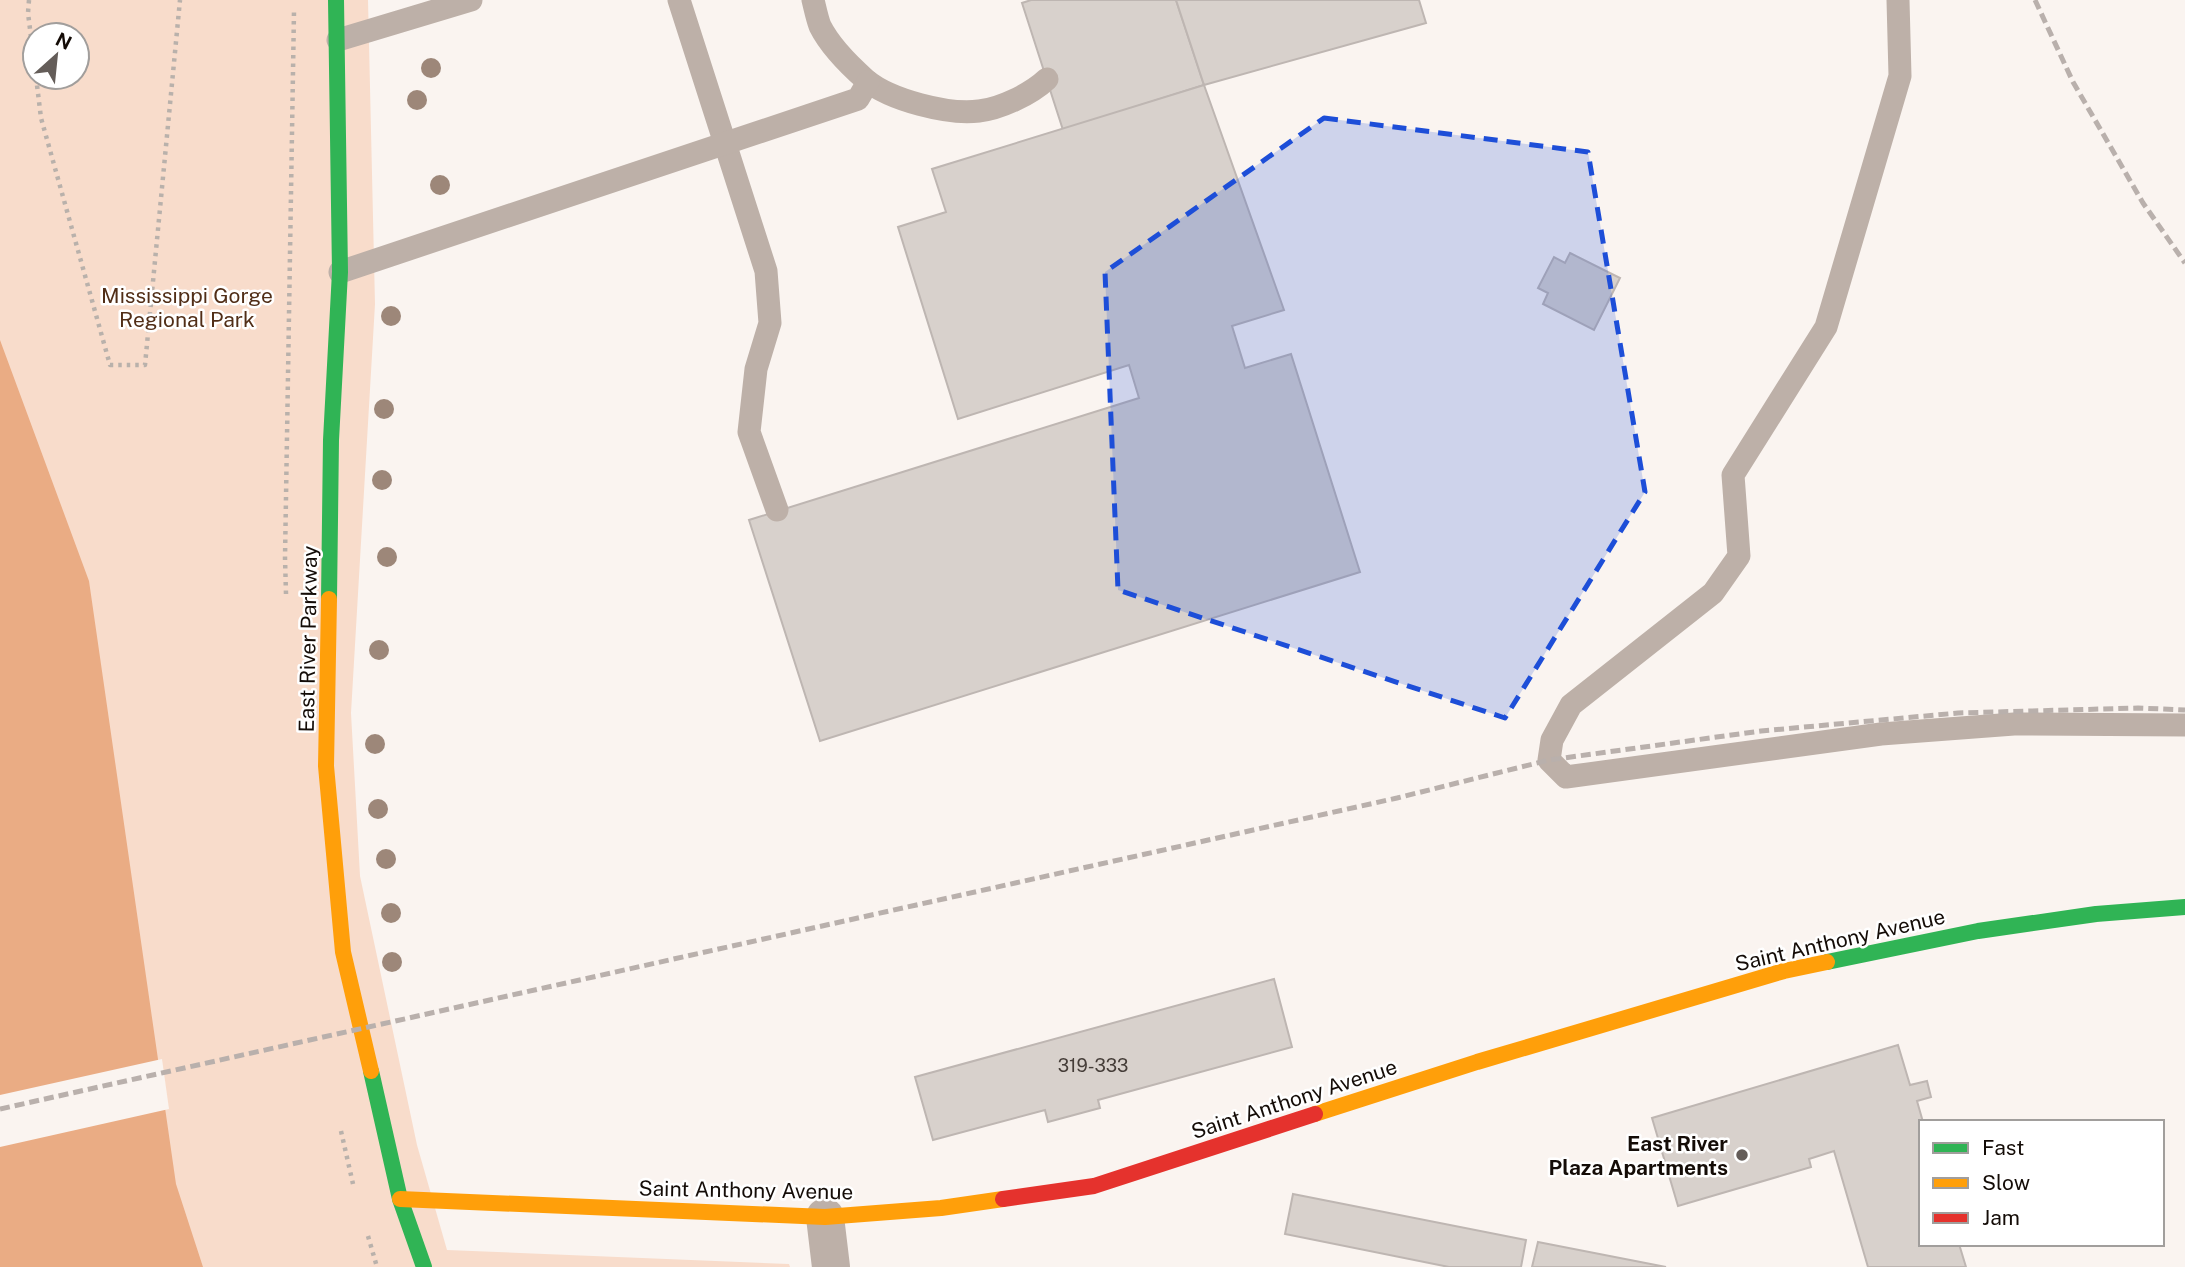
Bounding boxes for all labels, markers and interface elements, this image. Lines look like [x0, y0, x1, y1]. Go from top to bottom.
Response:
north arrow [21, 21, 91, 91]
text: N [52, 28, 75, 54]
park label: Mississippi Gorge Regional Park [101, 283, 273, 332]
street label: East River Parkway [294, 545, 322, 733]
street label: Saint Anthony Avenue [1733, 904, 1947, 976]
street label: Saint Anthony Avenue [1188, 1054, 1400, 1144]
house number: 319-333 [1058, 1055, 1128, 1076]
legend [1919, 1120, 2164, 1246]
place label: East River Plaza Apartments [1549, 1131, 1728, 1180]
text: Fast [1982, 1135, 2024, 1160]
marker: East River Plaza Apartments [1734, 1147, 1750, 1163]
text: Slow [1982, 1170, 2030, 1195]
street label: Saint Anthony Avenue [638, 1176, 854, 1204]
text: Jam [1982, 1205, 2020, 1230]

